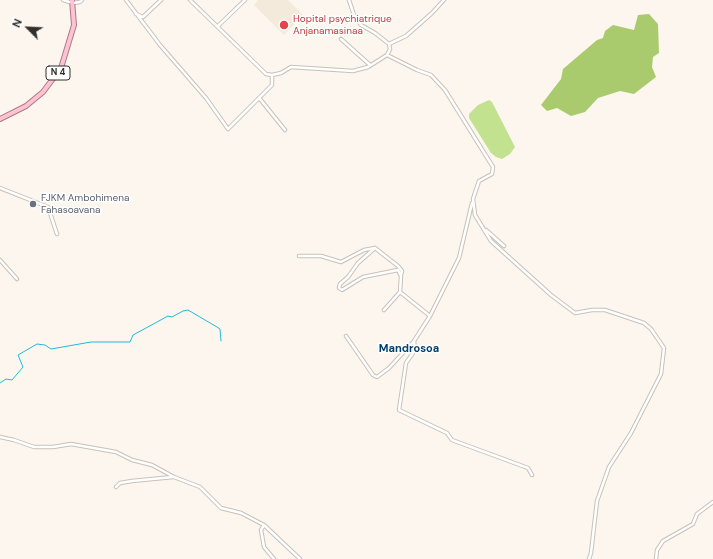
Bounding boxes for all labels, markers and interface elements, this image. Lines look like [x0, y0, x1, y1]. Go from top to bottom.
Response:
north arrow [8, 8, 48, 48]
place label: Hopital psychiatrique Anjanamasinaa [293, 13, 392, 36]
text: N [9, 17, 25, 30]
marker: Hopital psychiatrique Anjanamasinaa [278, 19, 290, 31]
road number: N 4 [46, 66, 70, 80]
place label: FJKM Ambohimena Fahasoavana [41, 192, 129, 216]
marker: FJKM Ambohimena Fahasoavana [28, 199, 38, 209]
district label: Mandrosoa [379, 342, 439, 356]

